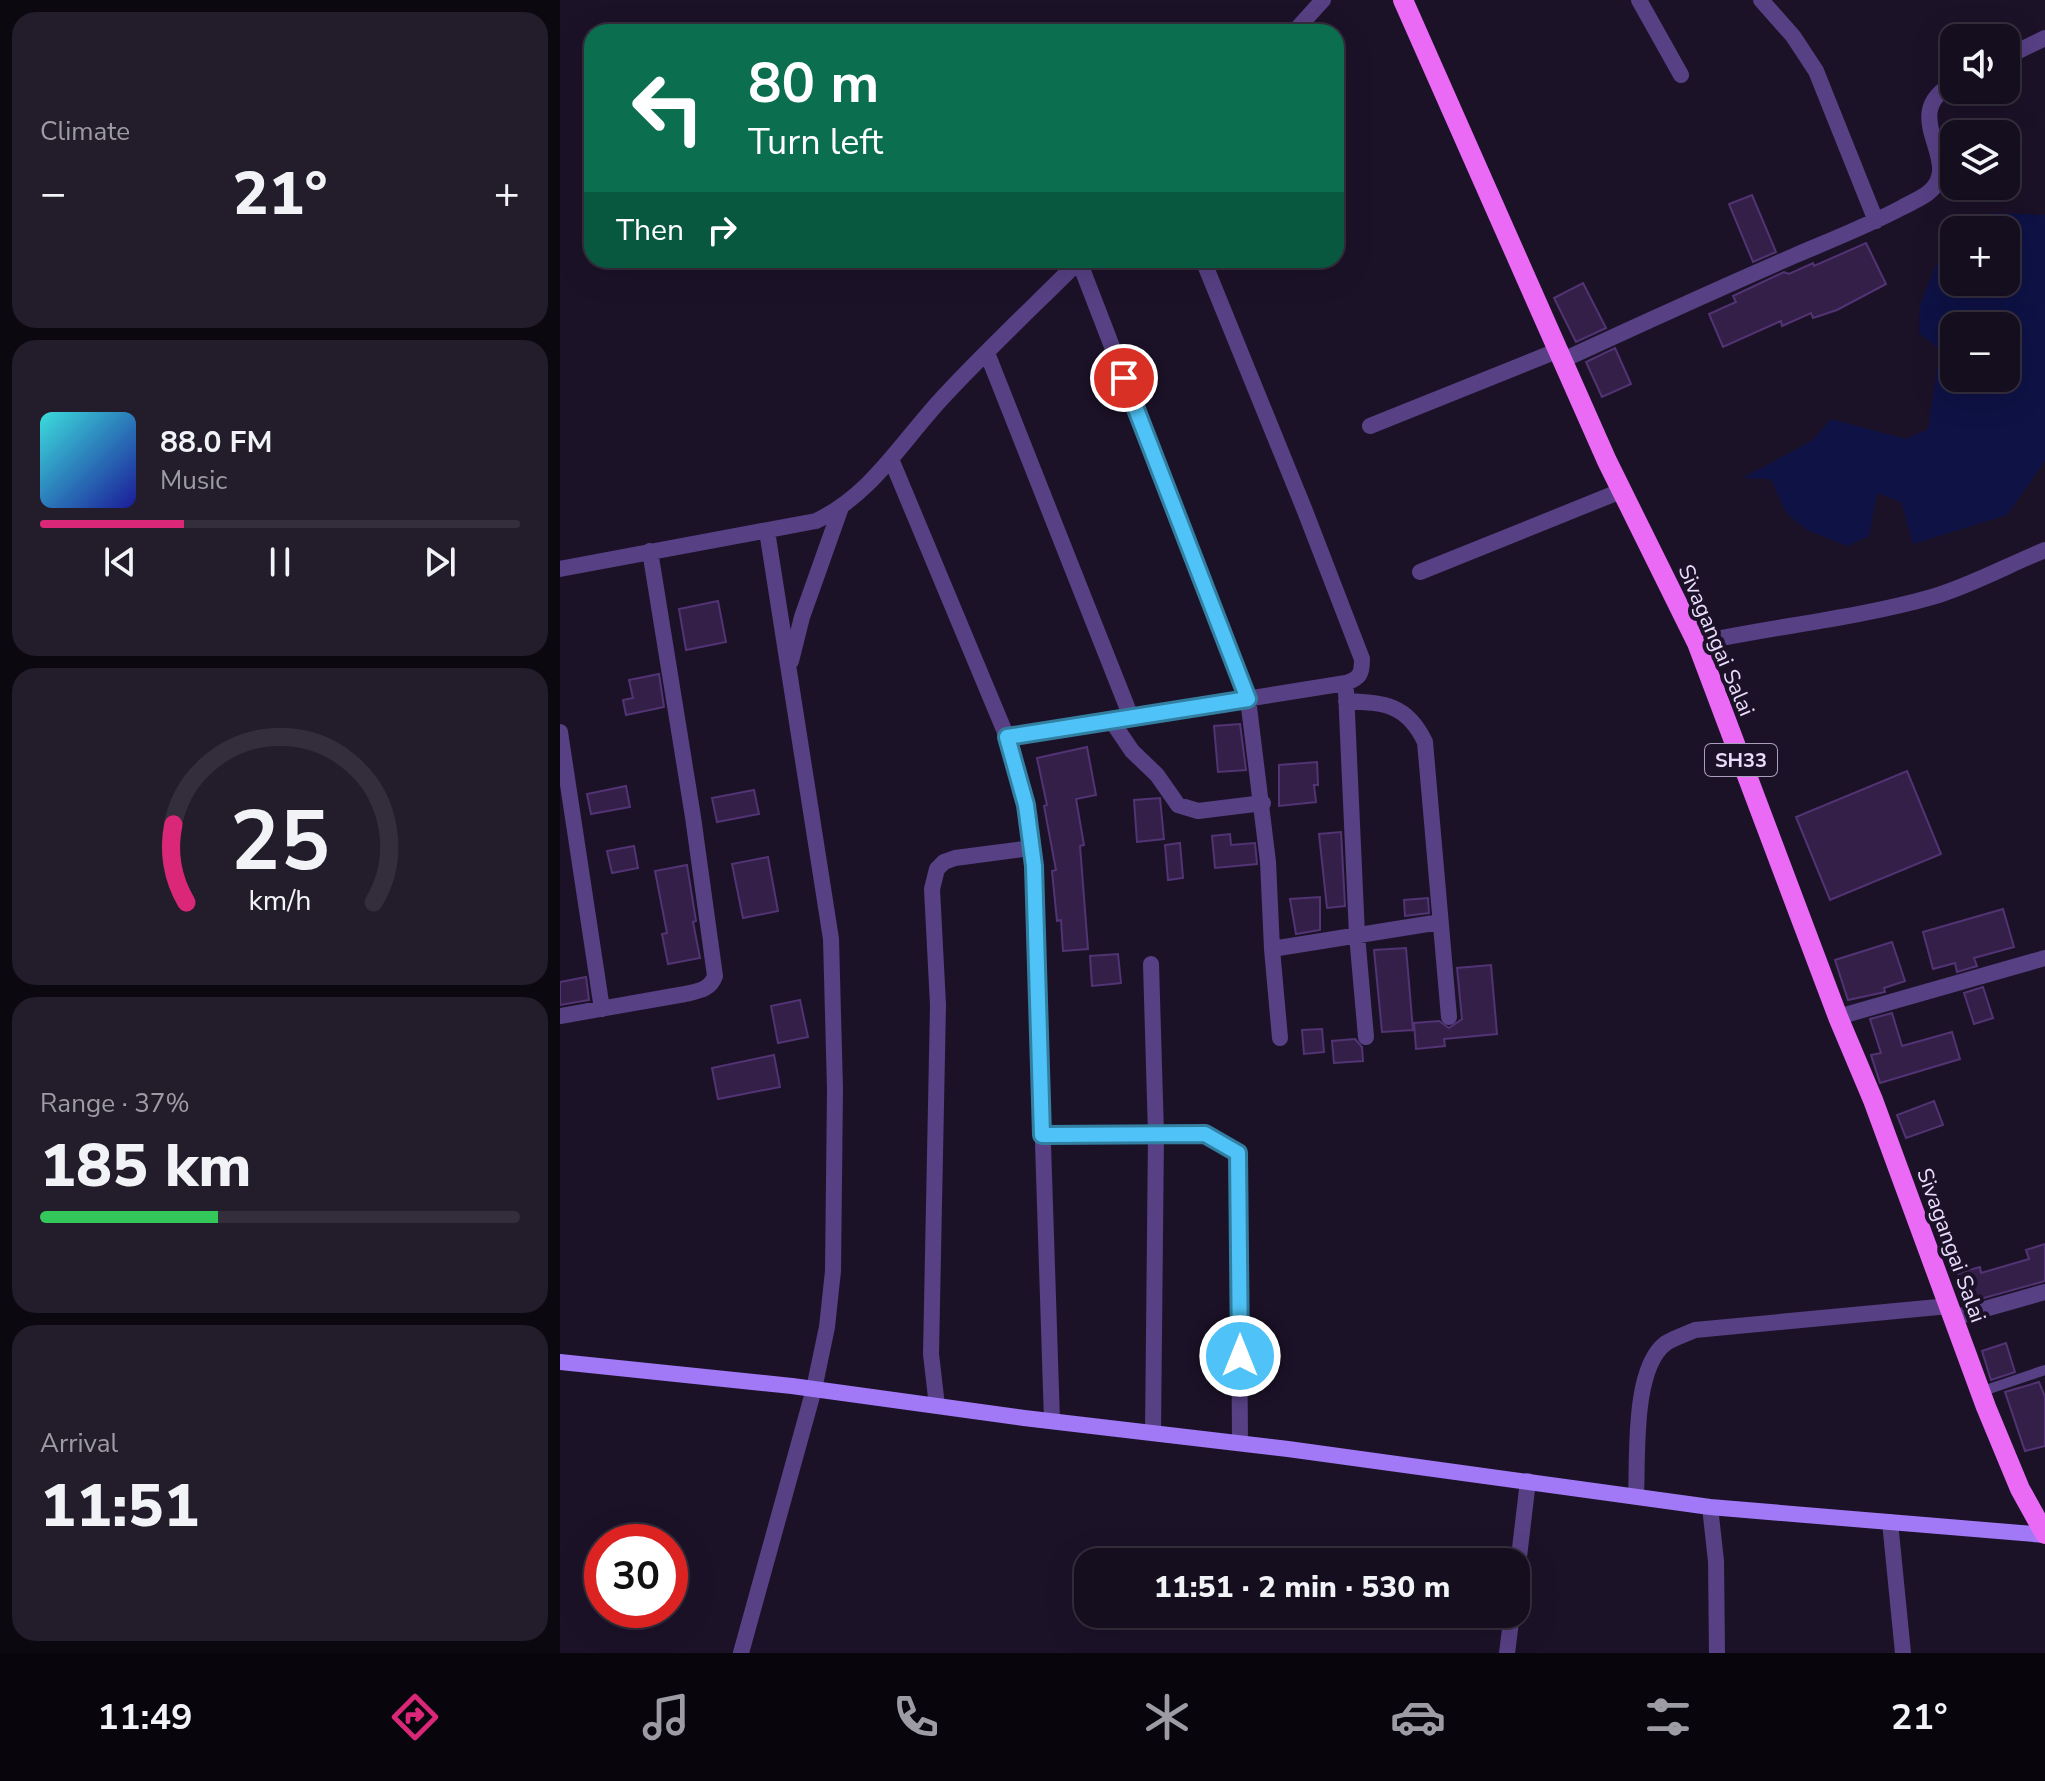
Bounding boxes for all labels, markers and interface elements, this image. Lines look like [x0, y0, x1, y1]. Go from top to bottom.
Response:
map controls [1940, 24, 2020, 392]
button: sound [1940, 24, 2020, 104]
text: 80 m [748, 45, 879, 122]
icon: left [616, 56, 720, 160]
text: Climate [40, 114, 130, 149]
text: Turn left [748, 118, 883, 167]
button: layers [1940, 120, 2020, 200]
text: 21° [232, 153, 328, 235]
text: − [40, 164, 66, 224]
text: + [494, 164, 520, 224]
icon: right [700, 208, 744, 252]
text: Then [616, 210, 684, 251]
button: + [1940, 216, 2020, 296]
button: − [1940, 312, 2020, 392]
pin [1090, 344, 1158, 412]
icon: arrive [1102, 356, 1146, 400]
text: 88.0 FM [160, 422, 272, 463]
text: Music [160, 463, 227, 498]
icon: previous [98, 540, 142, 584]
icon: pause [258, 540, 302, 584]
icon: next [418, 540, 462, 584]
street label: Sivagangai Salai [1671, 560, 1762, 721]
road number: SH33 [1705, 744, 1777, 776]
text: 25 [230, 784, 330, 897]
text: km/h [249, 881, 311, 920]
text: Range · 37% [40, 1086, 190, 1121]
text: 185 km [40, 1125, 252, 1207]
street label: Sivagangai Salai [1909, 1164, 1993, 1327]
position arrow [1198, 1314, 1282, 1398]
text: Arrival [40, 1426, 118, 1461]
text: 11:51 [40, 1465, 200, 1547]
speed limit sign: 30 [584, 1524, 688, 1628]
text: 11:51 · 2 min · 530 m [1154, 1567, 1450, 1608]
icon: directions [387, 1689, 443, 1745]
icon: music [638, 1689, 694, 1745]
icon: phone [888, 1689, 944, 1745]
icon: climate [1139, 1689, 1195, 1745]
icon: car [1390, 1689, 1446, 1745]
icon: filters [1640, 1689, 1696, 1745]
text: 11:49 [97, 1693, 193, 1742]
text: 21° [1891, 1693, 1948, 1742]

